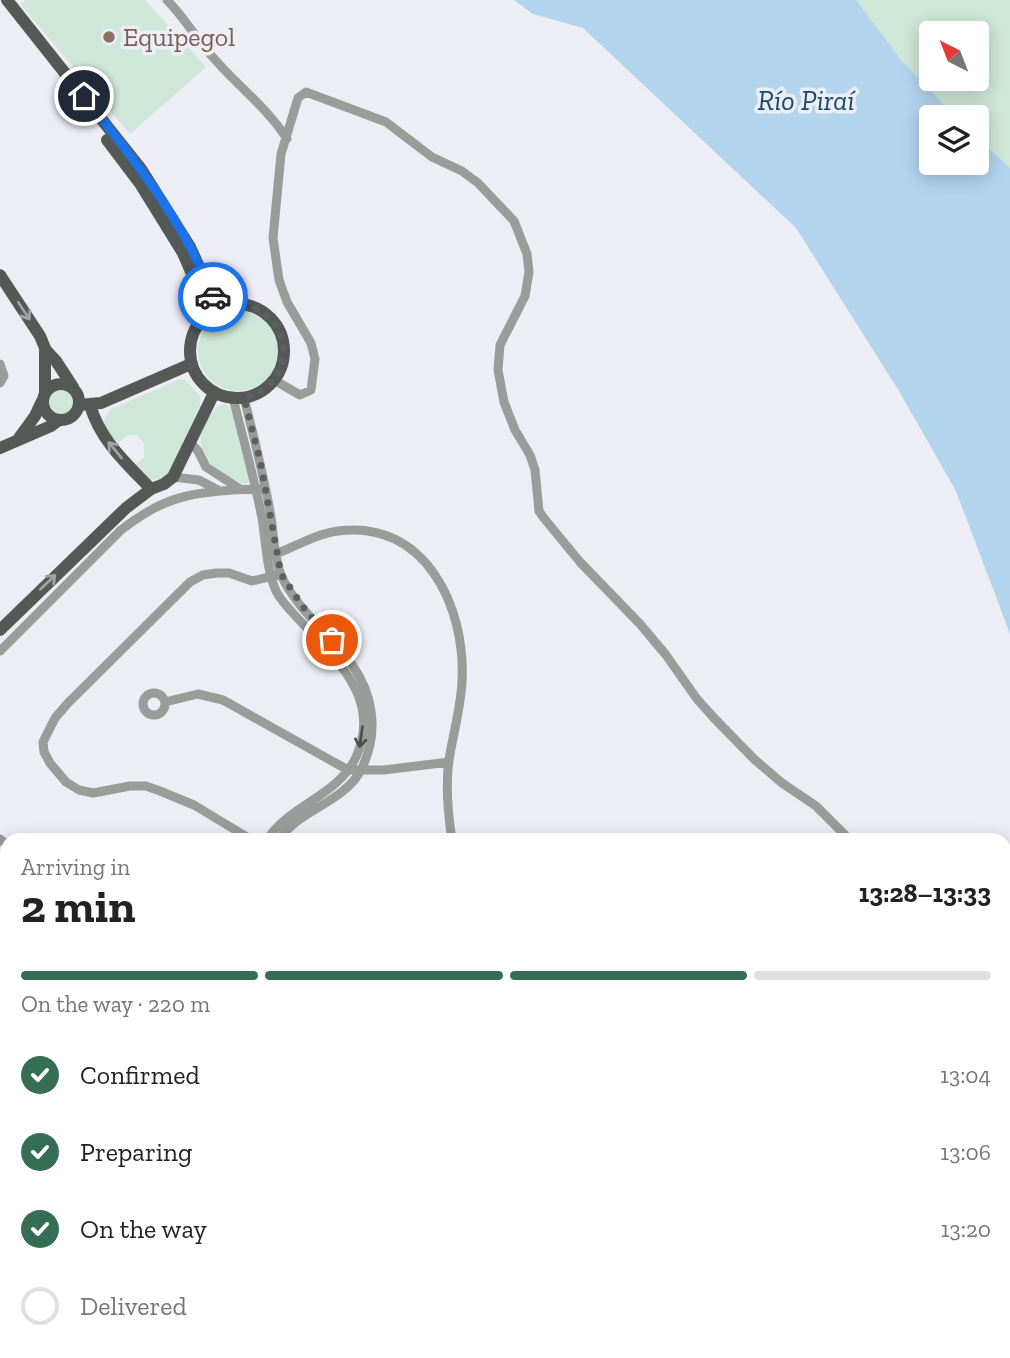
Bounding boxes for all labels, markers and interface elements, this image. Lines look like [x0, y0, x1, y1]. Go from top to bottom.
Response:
place label: Equipegol [123, 21, 235, 53]
north arrow [919, 21, 989, 91]
map controls [919, 21, 989, 175]
marker: Equipegol [101, 29, 117, 45]
pin [54, 66, 114, 126]
icon: home [65, 77, 103, 115]
water label: Río Piraí [757, 84, 856, 117]
button: layers [919, 105, 989, 175]
courier [178, 262, 248, 332]
icon: car [194, 278, 232, 316]
one-way arrow [17, 301, 31, 320]
one-way arrow [108, 442, 123, 460]
one-way arrow [39, 574, 57, 590]
pin [302, 610, 362, 670]
icon: bag [313, 621, 351, 659]
one-way arrow [354, 725, 367, 748]
text: Arriving in [21, 853, 130, 881]
text: 13:28–13:33 [859, 877, 991, 909]
text: 2 min [21, 879, 136, 934]
text: On the way · 220 m [21, 990, 210, 1018]
icon: check [21, 1056, 59, 1094]
text: Confirmed [80, 1059, 200, 1091]
text: 13:04 [940, 1061, 991, 1089]
icon: check [21, 1133, 59, 1171]
text: Preparing [80, 1136, 192, 1168]
text: 13:06 [940, 1138, 991, 1166]
icon: check [21, 1210, 59, 1248]
text: On the way [80, 1213, 207, 1245]
text: 13:20 [941, 1215, 991, 1243]
text: Delivered [80, 1290, 187, 1322]

